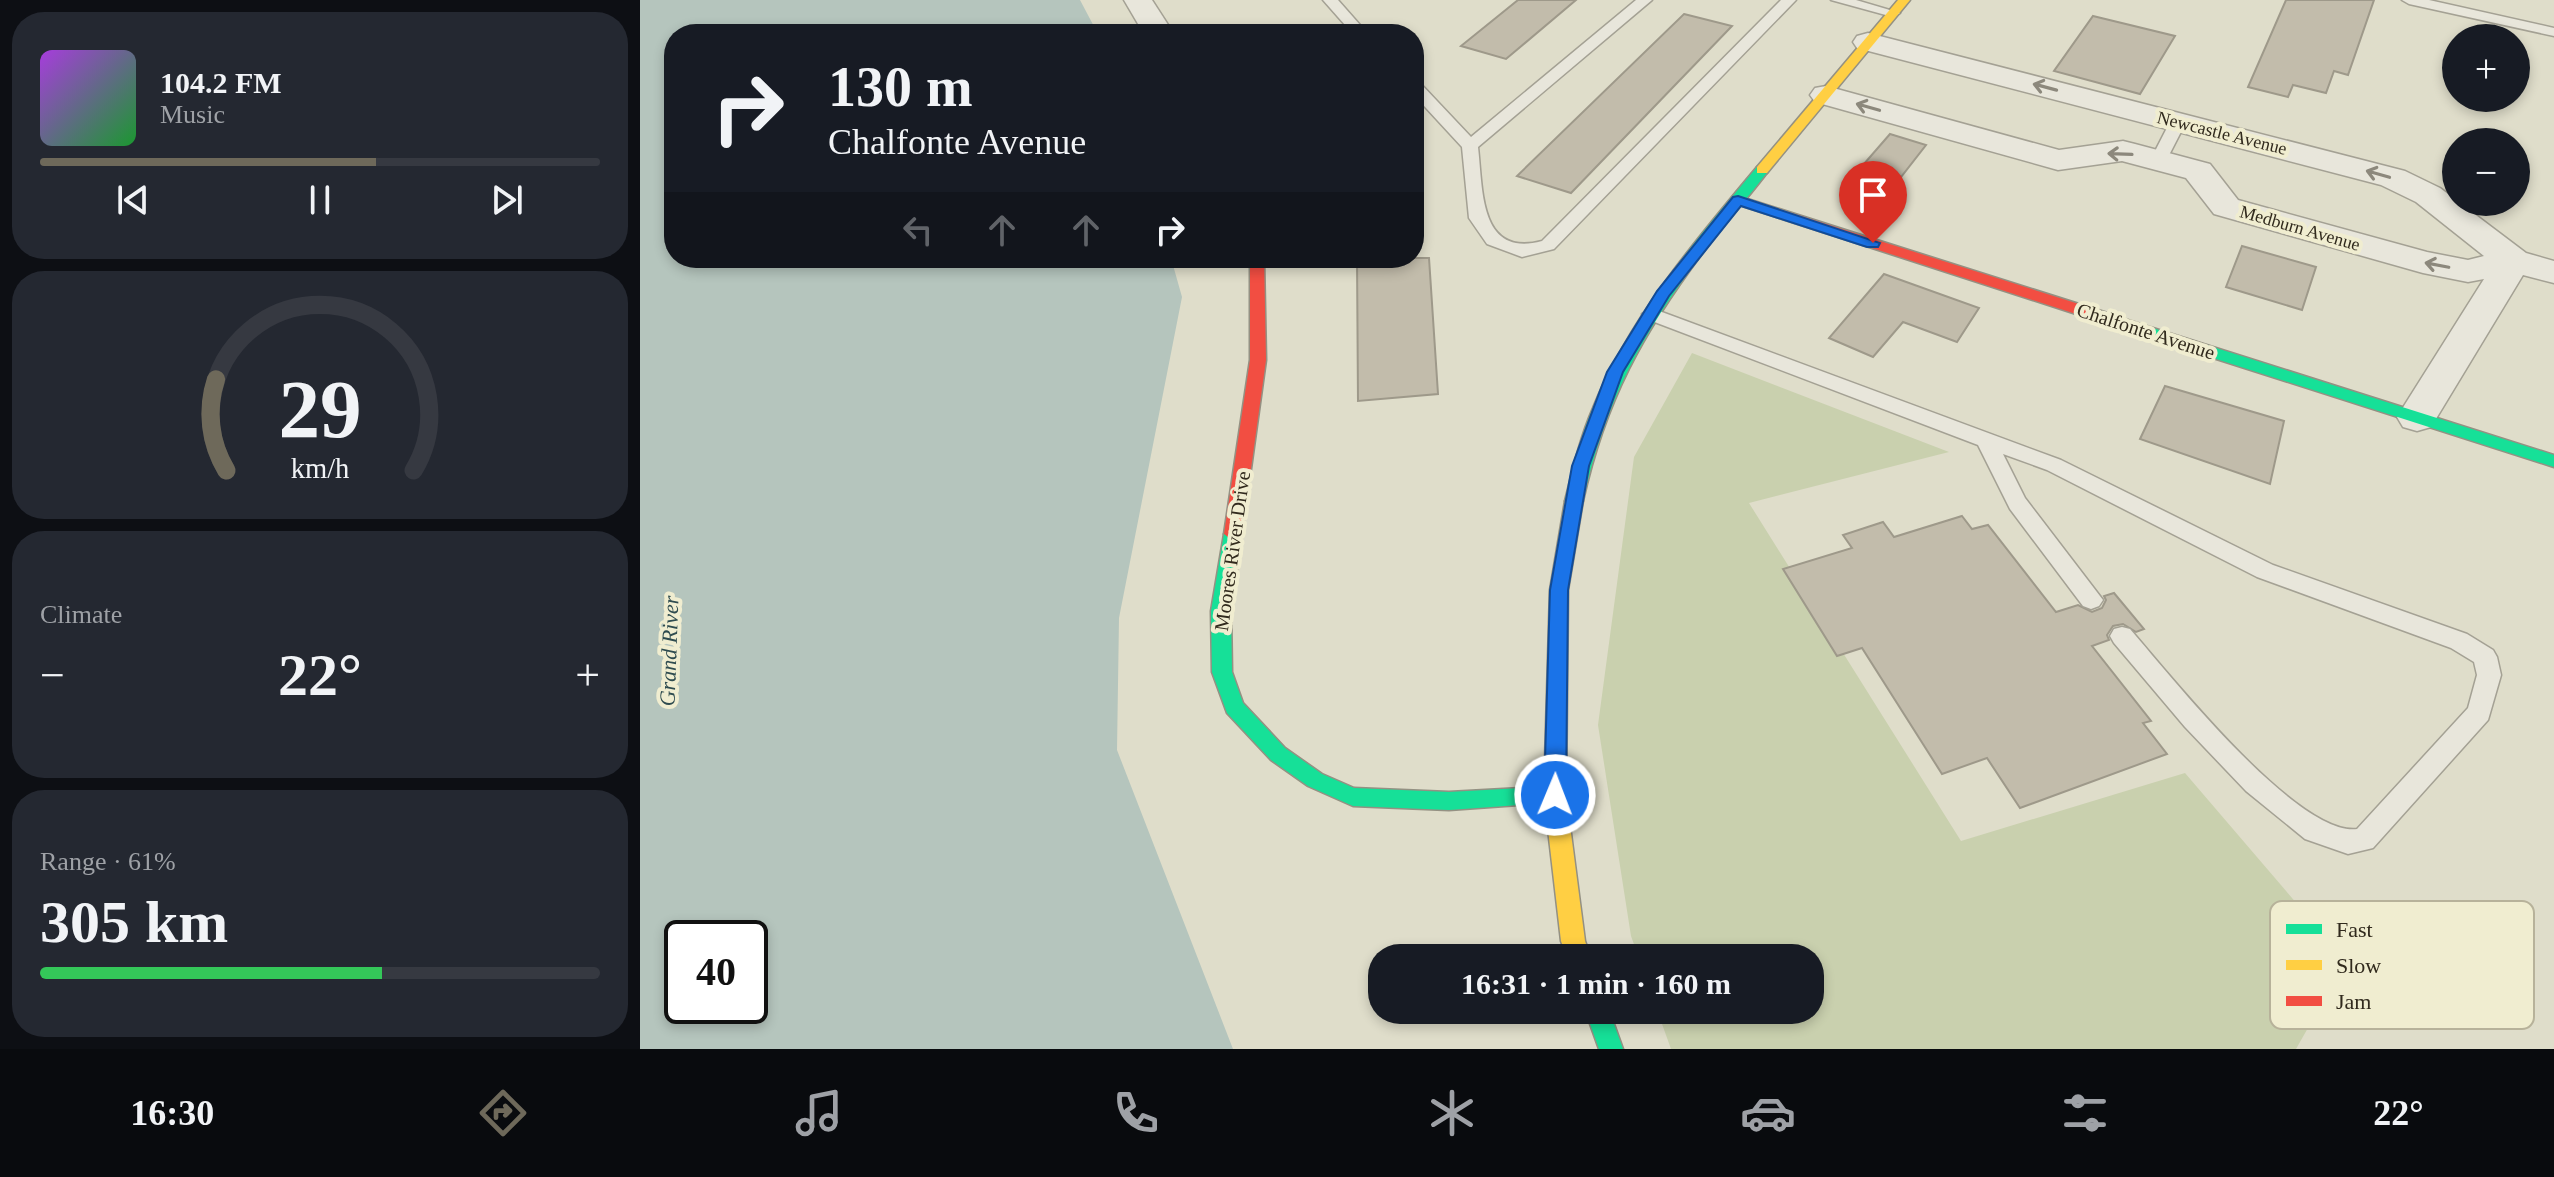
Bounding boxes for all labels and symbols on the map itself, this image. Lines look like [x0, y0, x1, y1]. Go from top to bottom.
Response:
one-way arrow [2033, 79, 2058, 94]
one-way arrow [1856, 98, 1882, 113]
street label: Newcastle Avenue [2155, 107, 2289, 159]
one-way arrow [2107, 146, 2134, 161]
pin [1839, 161, 1907, 243]
one-way arrow [2366, 165, 2391, 180]
street label: Medburn Avenue [2238, 201, 2362, 255]
one-way arrow [2424, 256, 2450, 271]
street label: Chalfonte Avenue [2074, 298, 2218, 364]
street label: Moores River Drive [1210, 470, 1254, 632]
water label: Grand River [655, 595, 683, 707]
position arrow [1513, 753, 1597, 837]
legend [2270, 901, 2534, 1029]
text: Fast [2336, 917, 2373, 942]
speed limit sign: 40 [664, 920, 768, 1024]
text: Slow [2336, 953, 2381, 978]
text: Jam [2336, 989, 2371, 1014]

